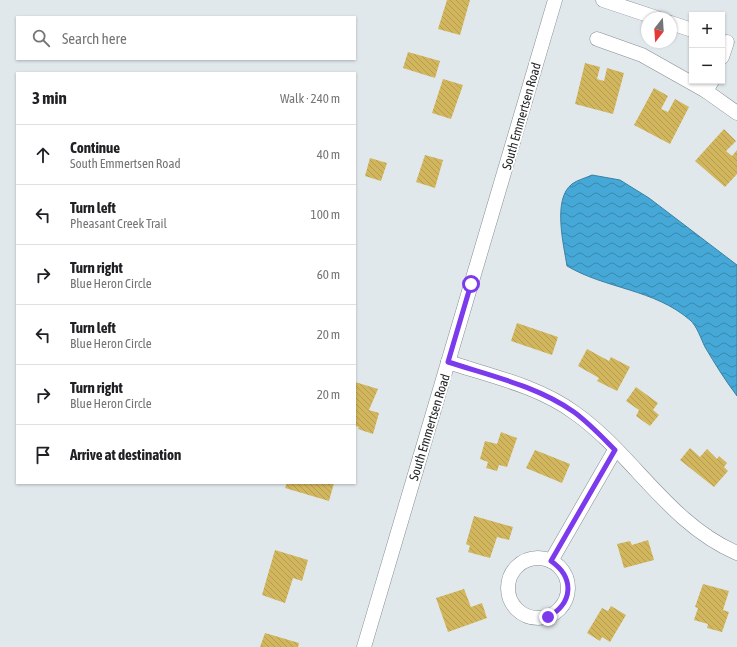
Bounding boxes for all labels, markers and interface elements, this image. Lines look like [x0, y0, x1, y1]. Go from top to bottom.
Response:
north arrow [641, 12, 677, 48]
map controls [689, 12, 725, 84]
button: + [689, 12, 725, 48]
search box [16, 16, 356, 60]
icon: search [30, 27, 52, 49]
text: Search here [62, 30, 127, 47]
button: − [689, 48, 725, 84]
street label: South Emmertsen Road [499, 61, 544, 171]
text: 3 min [32, 88, 67, 108]
text: Walk · 240 m [280, 91, 340, 106]
text: Continue [70, 139, 120, 156]
icon: ahead [32, 144, 54, 166]
text: 40 m [317, 147, 340, 162]
text: South Emmertsen Road [70, 156, 181, 171]
text: Turn left [70, 199, 116, 216]
icon: left [32, 204, 54, 226]
text: 100 m [311, 207, 340, 222]
text: Pheasant Creek Trail [70, 216, 167, 231]
text: Turn right [70, 259, 123, 276]
icon: right [32, 264, 54, 286]
text: 60 m [317, 267, 340, 282]
route start [462, 275, 480, 293]
text: Blue Heron Circle [70, 276, 152, 291]
text: Turn left [70, 319, 116, 336]
icon: left [32, 324, 54, 346]
text: 20 m [317, 327, 340, 342]
text: Blue Heron Circle [70, 336, 152, 351]
street label: South Emmertsen Road [406, 372, 453, 482]
text: Turn right [70, 379, 123, 396]
icon: right [32, 384, 54, 406]
text: 20 m [317, 387, 340, 402]
text: Blue Heron Circle [70, 396, 152, 411]
icon: arrive [32, 444, 54, 466]
text: Arrive at destination [70, 446, 181, 463]
route end [539, 608, 557, 626]

